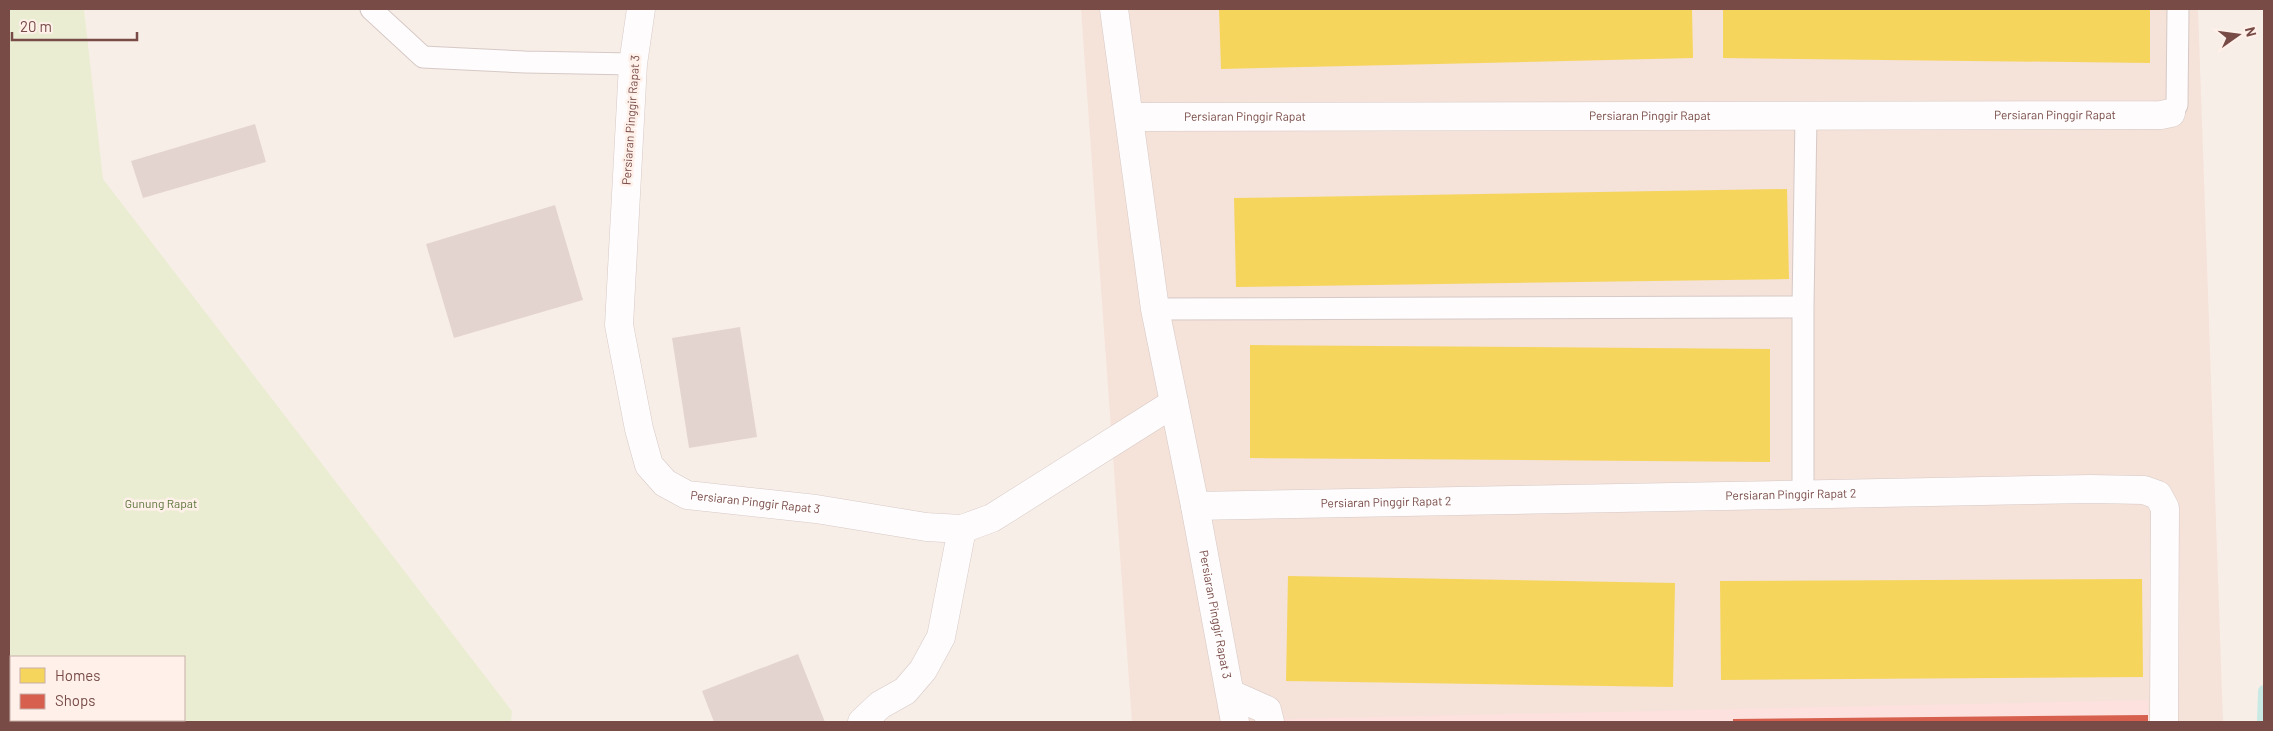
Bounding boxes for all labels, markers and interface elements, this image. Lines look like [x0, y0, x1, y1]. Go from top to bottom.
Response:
scale bar [12, 10, 138, 42]
north arrow [2213, 10, 2263, 60]
text: 20 m [20, 17, 52, 35]
text: N [2242, 25, 2260, 38]
street label: Persiaran Pinggir Rapat 3 [618, 54, 642, 185]
street label: Persiaran Pinggir Rapat [1994, 107, 2116, 121]
street label: Persiaran Pinggir Rapat [1589, 108, 1711, 122]
street label: Persiaran Pinggir Rapat [1184, 109, 1306, 123]
street label: Persiaran Pinggir Rapat 2 [1725, 485, 1856, 502]
street label: Persiaran Pinggir Rapat 3 [690, 487, 821, 516]
street label: Persiaran Pinggir Rapat 2 [1320, 493, 1451, 510]
park label: Gunung Rapat [125, 496, 197, 510]
street label: Persiaran Pinggir Rapat 3 [1197, 549, 1235, 680]
legend [10, 656, 185, 721]
text: Homes [55, 666, 100, 684]
text: Shops [55, 691, 95, 709]

